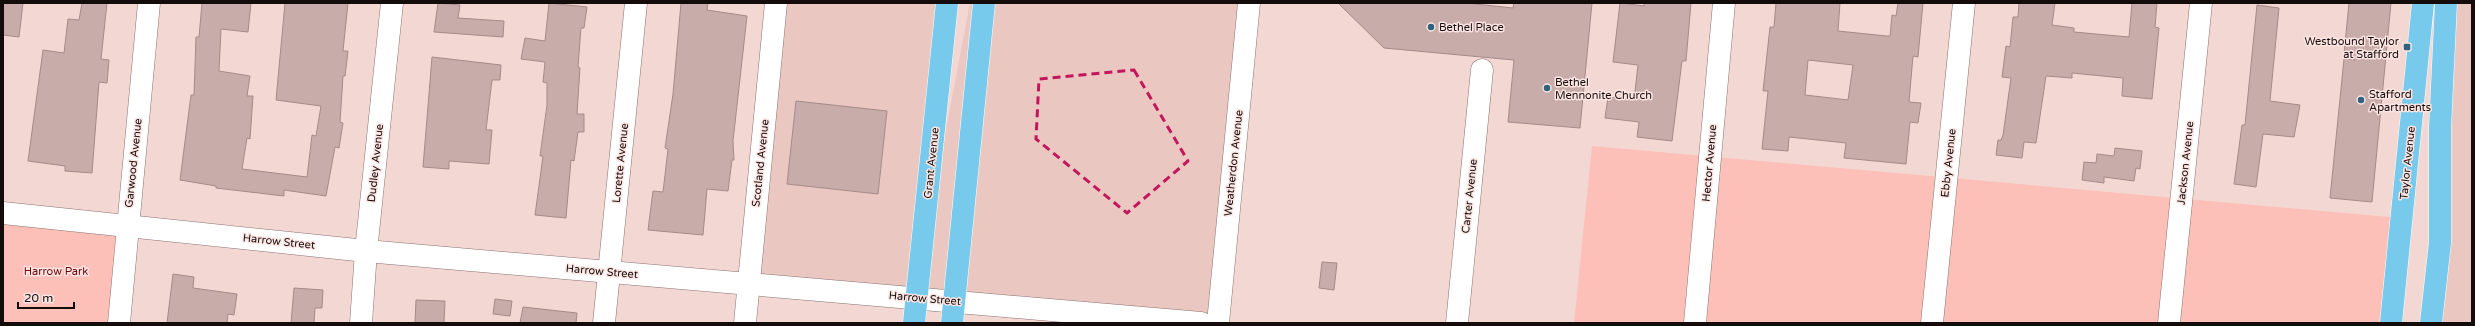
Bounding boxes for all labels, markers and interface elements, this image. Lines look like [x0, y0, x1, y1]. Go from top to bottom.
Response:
place label: Bethel Place [1439, 21, 1504, 34]
marker: Bethel Place [1426, 22, 1436, 32]
place label: Westbound Taylor at Stafford [2304, 35, 2400, 61]
marker: Westbound Taylor at Stafford [2402, 42, 2412, 52]
place label: Bethel Mennonite Church [1555, 76, 1652, 102]
marker: Bethel Mennonite Church [1542, 83, 1552, 93]
place label: Stafford Apartments [2369, 88, 2431, 114]
marker: Stafford Apartments [2356, 95, 2366, 105]
street label: Weatherdon Avenue [1221, 109, 1246, 217]
street label: Garwood Avenue [122, 118, 145, 208]
street label: Scotland Avenue [749, 118, 772, 208]
street label: Jackson Avenue [2175, 121, 2196, 206]
street label: Dudley Avenue [365, 123, 386, 203]
street label: Lorette Avenue [610, 123, 631, 204]
street label: Hector Avenue [1700, 124, 1719, 202]
street label: Taylor Avenue [2397, 126, 2418, 200]
street label: Grant Avenue [921, 127, 942, 199]
street label: Ebby Avenue [1938, 128, 1959, 198]
street label: Carter Avenue [1459, 158, 1480, 234]
street label: Harrow Street [242, 231, 316, 252]
street label: Harrow Street [565, 262, 639, 281]
park label: Harrow Park [24, 265, 88, 278]
scale bar [18, 284, 74, 310]
street label: Harrow Street [888, 289, 962, 308]
text: 20 m [24, 291, 53, 305]

